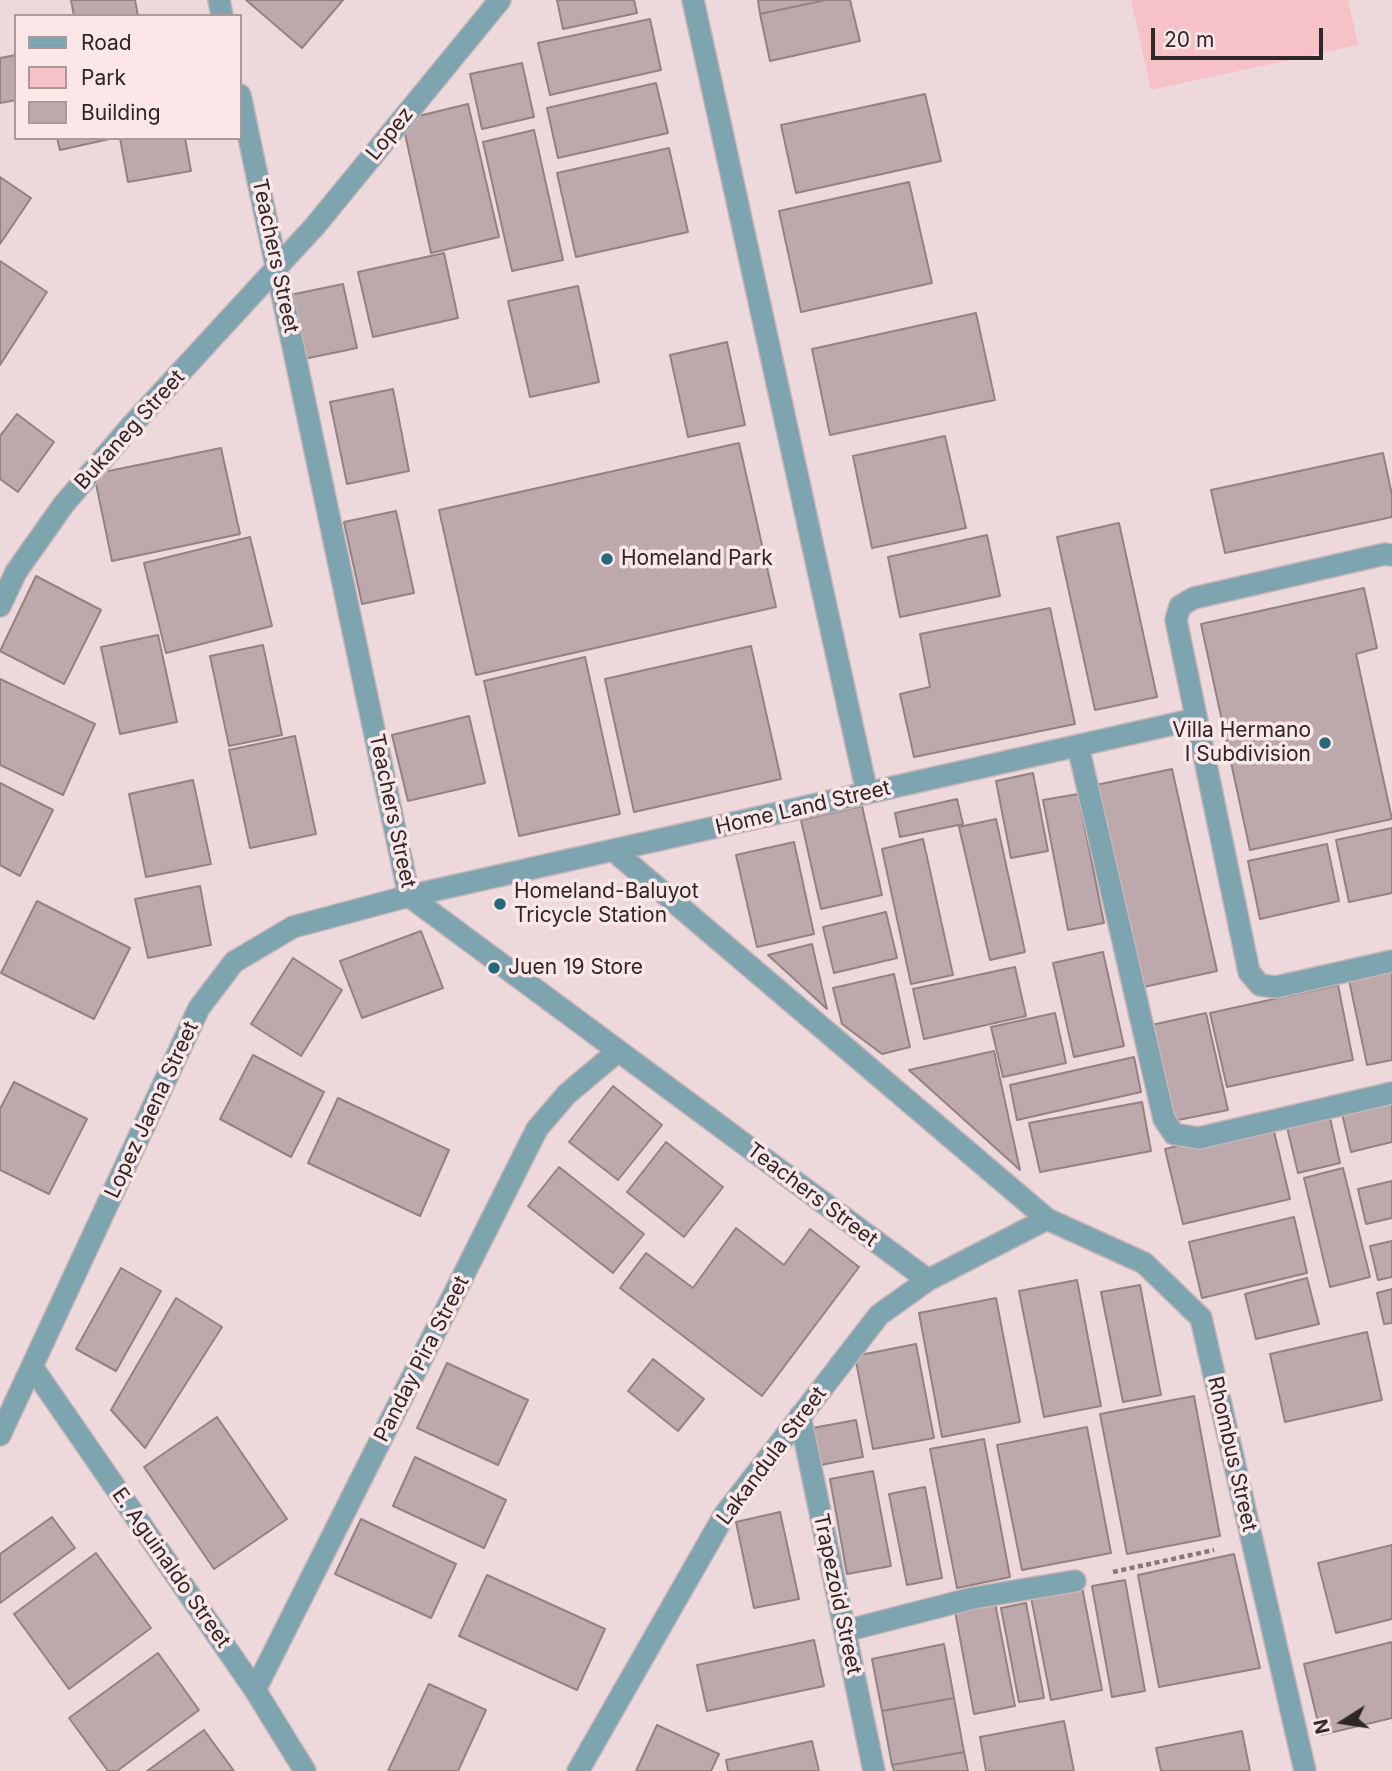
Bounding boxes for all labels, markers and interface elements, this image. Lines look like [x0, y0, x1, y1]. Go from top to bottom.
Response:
legend [14, 14, 242, 140]
scale bar [1154, 14, 1326, 58]
text: 20 m [1164, 27, 1214, 52]
text: Road [81, 30, 132, 55]
text: Park [81, 65, 126, 90]
text: Building [81, 100, 161, 125]
street label: Lopez [361, 102, 419, 166]
street label: Teachers Street [246, 177, 304, 335]
street label: Bukaneg Street [70, 365, 190, 495]
place label: Homeland Park [621, 546, 773, 572]
marker: Homeland Park [599, 551, 615, 567]
place label: Villa Hermano I Subdivision [1172, 718, 1311, 768]
street label: Teachers Street [363, 732, 421, 890]
marker: Villa Hermano I Subdivision [1317, 735, 1333, 751]
street label: Home Land Street [713, 776, 893, 840]
place label: Homeland-Baluyot Tricycle Station [514, 879, 699, 929]
marker: Homeland-Baluyot Tricycle Station [492, 896, 508, 912]
place label: Juen 19 Store [508, 955, 643, 981]
marker: Juen 19 Store [486, 960, 502, 976]
street label: Lopez Jaena Street [100, 1018, 204, 1202]
street label: Teachers Street [742, 1138, 882, 1252]
street label: Panday Pira Street [369, 1272, 475, 1446]
street label: Rhombus Street [1202, 1374, 1262, 1534]
street label: Lakandula Street [712, 1382, 832, 1530]
street label: E. Aguinaldo Street [106, 1483, 236, 1653]
street label: Trapezoid Street [808, 1511, 866, 1677]
north arrow [1308, 1687, 1378, 1757]
text: N [1309, 1717, 1335, 1736]

